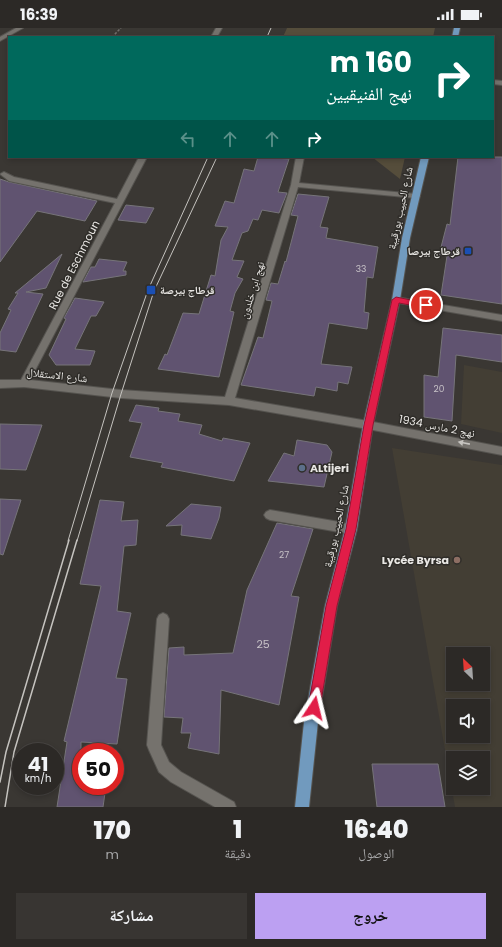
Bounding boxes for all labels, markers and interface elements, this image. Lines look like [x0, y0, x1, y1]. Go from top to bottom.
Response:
text: 16:39 [20, 4, 58, 25]
text: 160 m [330, 43, 412, 82]
icon: right [426, 52, 478, 104]
text: نهج الفنيقيين [326, 81, 412, 106]
icon: left [177, 128, 199, 150]
icon: ahead [219, 128, 241, 150]
icon: ahead [261, 128, 283, 150]
icon: right [303, 128, 325, 150]
street label: شارع الحبيب بورقيبة [383, 165, 417, 251]
street label: Rue de Eschmoun [45, 218, 103, 312]
place label: قرطاج بيرصا [407, 243, 460, 259]
marker: قرطاج بيرصا [463, 246, 473, 256]
street label: نهج ابن خلدون [236, 259, 268, 321]
house number: 33 [356, 263, 366, 275]
place label: قرطاج بيرصة [160, 282, 215, 298]
marker: قرطاج بيرصة [145, 284, 157, 296]
pin [409, 288, 443, 322]
icon: arrive [415, 294, 437, 316]
street label: شارع الاستقلال [26, 364, 88, 386]
house number: 20 [434, 383, 445, 395]
street label: نهج 2 مارس 1934 [398, 411, 476, 441]
one-way arrow [458, 440, 470, 446]
place label: ALtijeri [310, 460, 349, 476]
marker: ALtijeri [297, 463, 307, 473]
street label: شارع الحبيب بورقيبة [319, 483, 353, 569]
house number: 27 [279, 549, 289, 561]
place label: Lycée Byrsa [382, 552, 449, 568]
marker: Lycée Byrsa [452, 555, 462, 565]
house number: 25 [256, 636, 270, 652]
north arrow [446, 647, 490, 691]
map controls [446, 647, 490, 795]
position arrow [293, 687, 335, 729]
button: sound [446, 699, 490, 743]
speed limit sign: 50 [72, 743, 124, 795]
text: 41 [27, 750, 49, 778]
button: layers [446, 751, 490, 795]
text: km/h [25, 771, 51, 786]
text: 1 [233, 813, 242, 846]
text: 16:40 [344, 813, 409, 846]
text: 170 [93, 814, 131, 847]
text: دقيقة [225, 844, 251, 863]
text: الوصول [358, 844, 394, 863]
text: m [106, 845, 119, 864]
button: مشاركة [16, 893, 247, 939]
button: خروج [255, 893, 486, 939]

